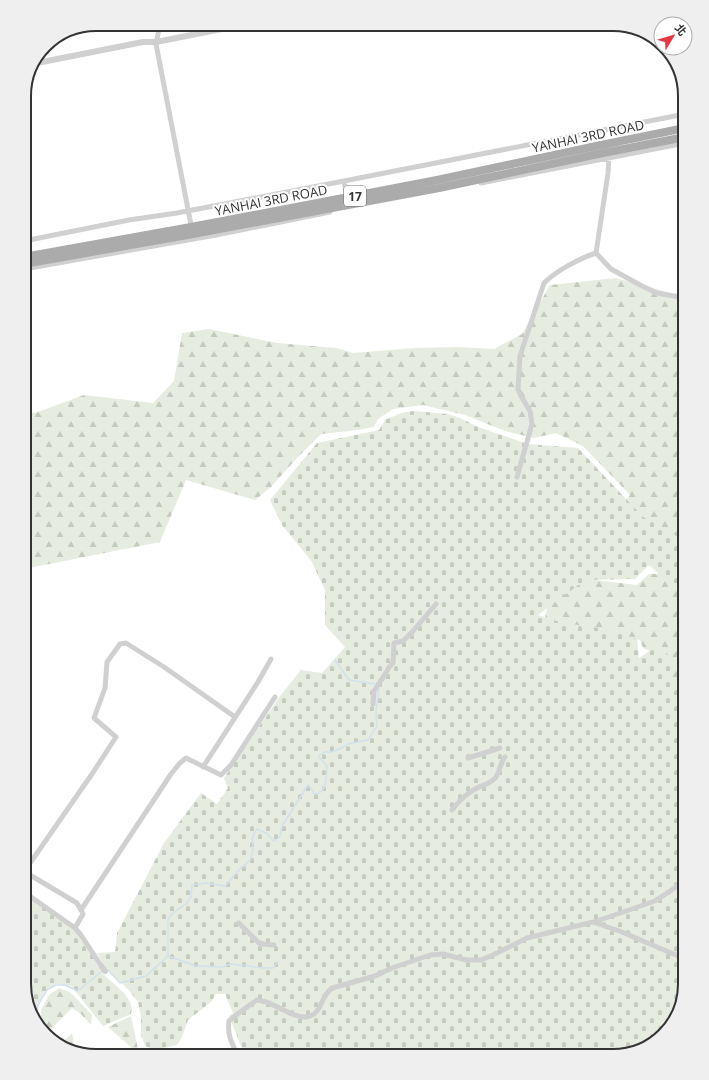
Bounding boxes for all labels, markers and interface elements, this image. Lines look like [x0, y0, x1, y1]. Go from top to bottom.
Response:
north arrow [653, 16, 693, 56]
text: 北 [672, 21, 691, 38]
street label: YANHAI 3RD ROAD [530, 115, 646, 157]
street label: YANHAI 3RD ROAD [213, 180, 329, 220]
road number: 17 [344, 186, 366, 206]

